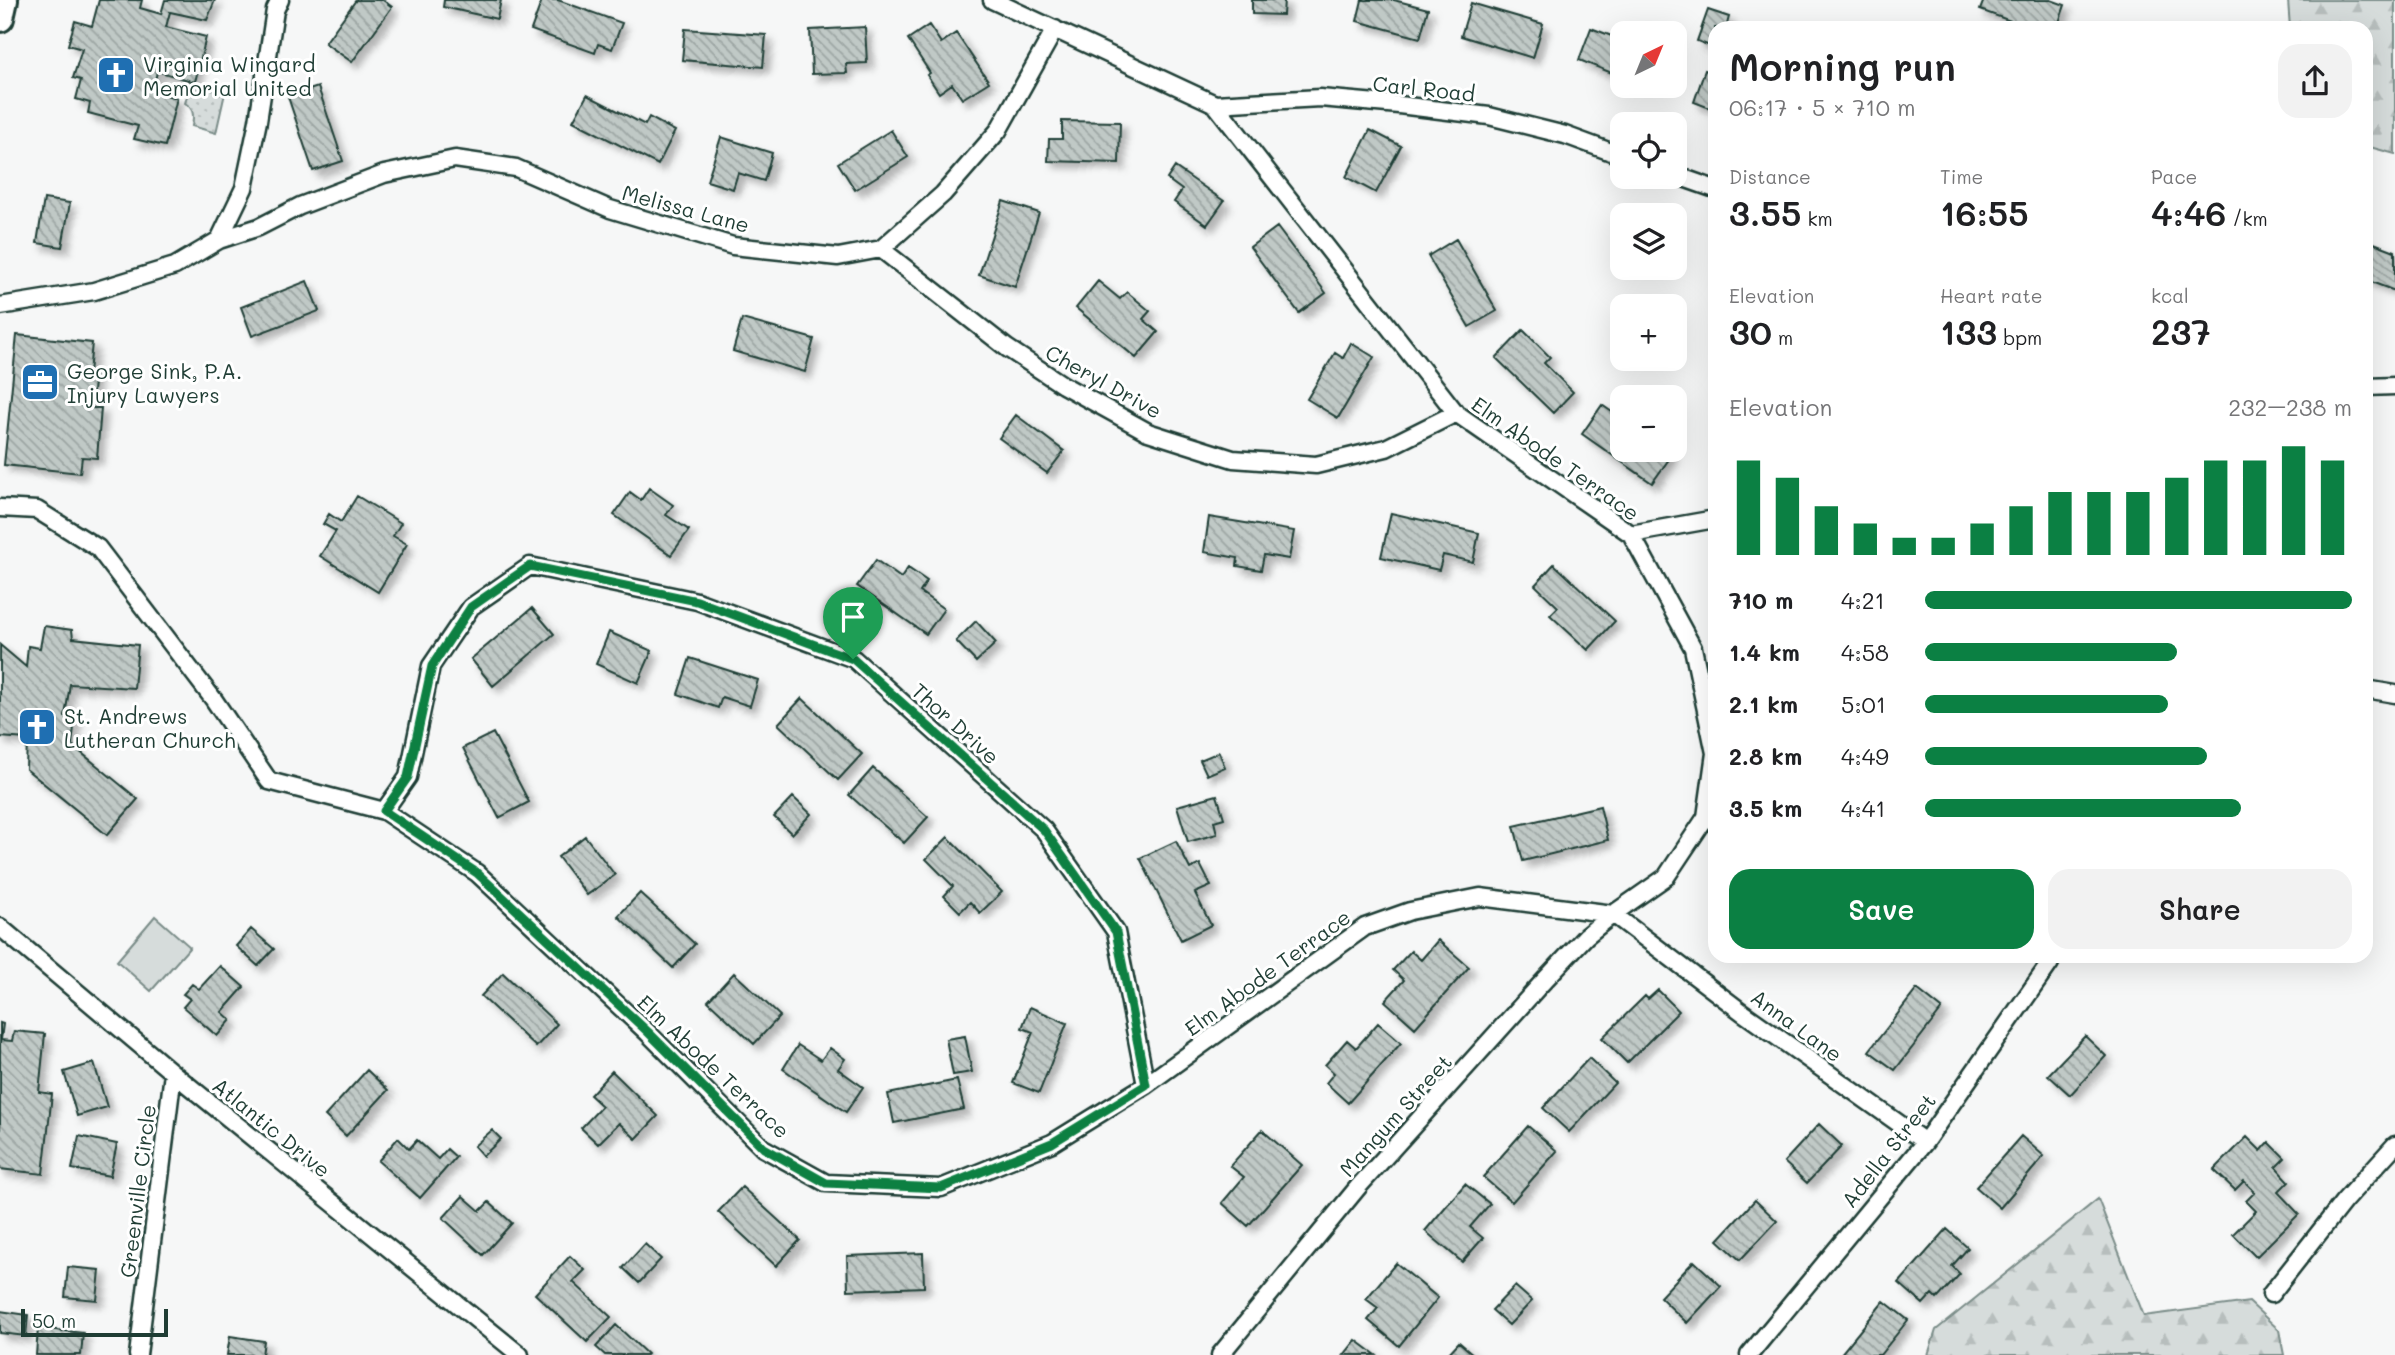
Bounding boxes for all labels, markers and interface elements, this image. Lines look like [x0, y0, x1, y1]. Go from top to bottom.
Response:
north arrow [1610, 21, 1687, 98]
map controls [1610, 21, 1687, 462]
text: Morning run [1729, 41, 1956, 91]
button: share [2278, 44, 2352, 118]
place label: Virginia Wingard Memorial United [143, 50, 316, 101]
church icon: Virginia Wingard Memorial United [95, 54, 137, 96]
street label: Carl Road [1371, 69, 1477, 107]
text: 06:17 · 5 × 710 m [1729, 92, 1916, 122]
button: locate [1610, 112, 1687, 189]
text: Distance [1729, 164, 1811, 189]
text: Time [1940, 164, 1983, 189]
text: Pace [2151, 164, 2197, 189]
street label: Melissa Lane [620, 178, 752, 238]
text: 3.55 [1729, 189, 1801, 235]
text: 16:55 [1940, 189, 2029, 235]
text: 4:46 [2151, 189, 2226, 235]
button: layers [1610, 203, 1687, 280]
text: km [1801, 206, 1833, 231]
text: /km [2226, 206, 2268, 231]
text: Elevation [1729, 283, 1814, 308]
text: Heart rate [1940, 283, 2043, 308]
text: kcal [2151, 283, 2189, 308]
button: + [1610, 294, 1687, 371]
text: 30 [1729, 308, 1772, 354]
text: 133 [1940, 308, 1997, 354]
text: 237 [2151, 308, 2211, 354]
text: m [1772, 325, 1793, 350]
text: bpm [1997, 325, 2042, 350]
street label: Cheryl Drive [1041, 338, 1167, 424]
place label: George Sink, P.A. Injury Lawyers [67, 357, 242, 408]
office icon: George Sink, P.A. Injury Lawyers [19, 361, 61, 403]
button: − [1610, 385, 1687, 462]
street label: Elm Abode Terrace [1467, 390, 1645, 526]
text: Elevation [1729, 392, 1832, 422]
text: 232–238 m [2228, 392, 2352, 422]
text: 710 m [1729, 585, 1793, 615]
text: 4:21 [1841, 585, 1885, 615]
pin [823, 587, 883, 659]
icon: arrive [834, 598, 872, 636]
text: 1.4 km [1729, 637, 1800, 667]
text: 4:58 [1841, 637, 1889, 667]
street label: Thor Drive [907, 677, 1005, 769]
text: 2.1 km [1729, 689, 1798, 719]
text: 5:01 [1841, 689, 1886, 719]
place label: St. Andrews Lutheran Church [64, 702, 236, 753]
church icon: St. Andrews Lutheran Church [16, 706, 58, 748]
text: 2.8 km [1729, 741, 1802, 771]
text: 4:49 [1841, 741, 1889, 771]
text: 3.5 km [1729, 793, 1802, 823]
text: 4:41 [1841, 793, 1885, 823]
button: Save [1729, 869, 2034, 949]
button: Share [2048, 869, 2352, 949]
street label: Elm Abode Terrace [1179, 903, 1355, 1041]
street label: Anna Lane [1746, 983, 1848, 1067]
street label: Elm Abode Terrace [632, 988, 796, 1144]
street label: Mangum Street [1333, 1048, 1457, 1182]
street label: Atlantic Drive [208, 1071, 336, 1183]
street label: Adella Street [1835, 1087, 1941, 1213]
street label: Greenville Circle [113, 1103, 161, 1279]
scale bar [21, 1306, 168, 1338]
text: 50 m [32, 1308, 76, 1333]

